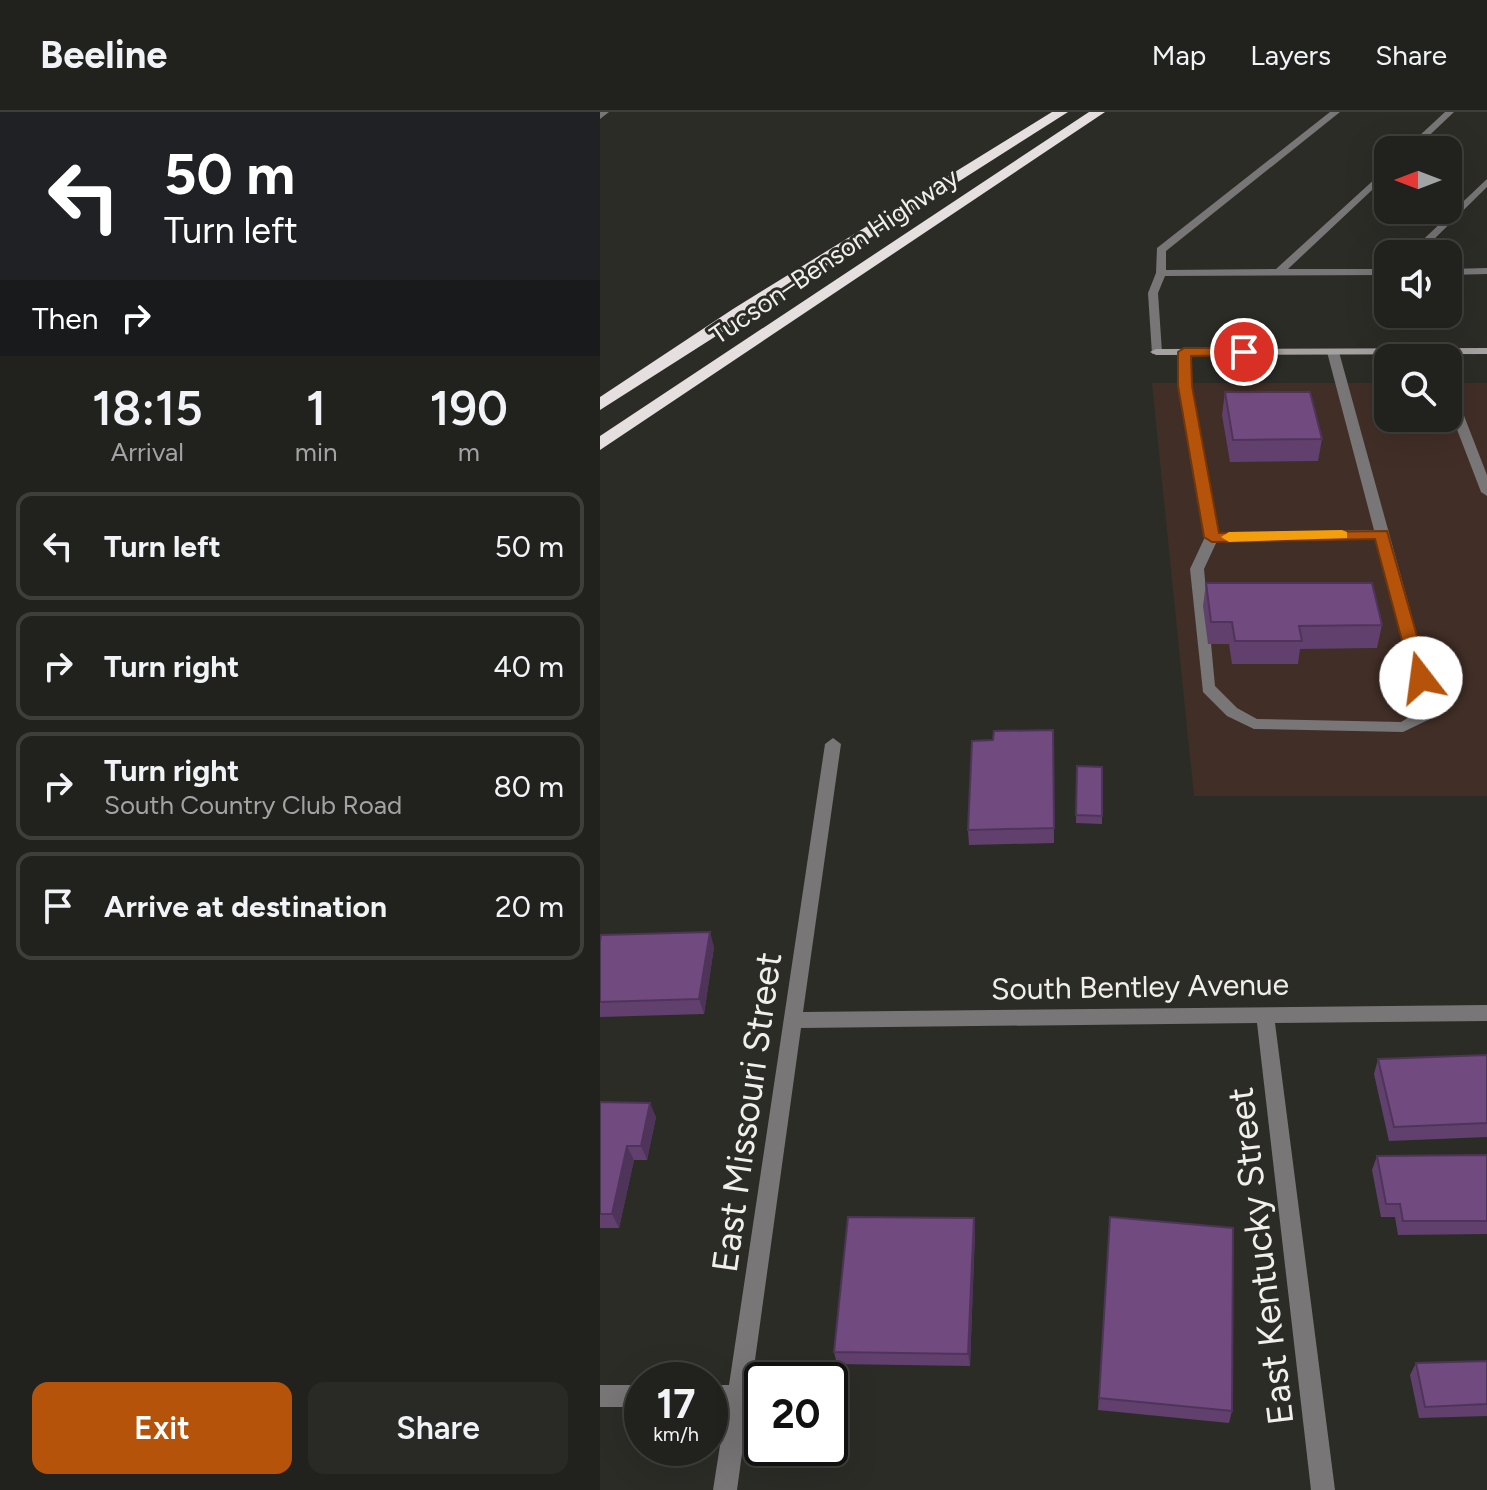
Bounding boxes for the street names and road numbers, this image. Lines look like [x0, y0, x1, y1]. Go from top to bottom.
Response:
street label: Tucson–Benson Highway [704, 161, 964, 351]
street label: East Missouri Street [703, 949, 790, 1275]
street label: South Bentley Avenue [991, 965, 1289, 1008]
street label: East Kentucky Street [1218, 1085, 1303, 1427]

